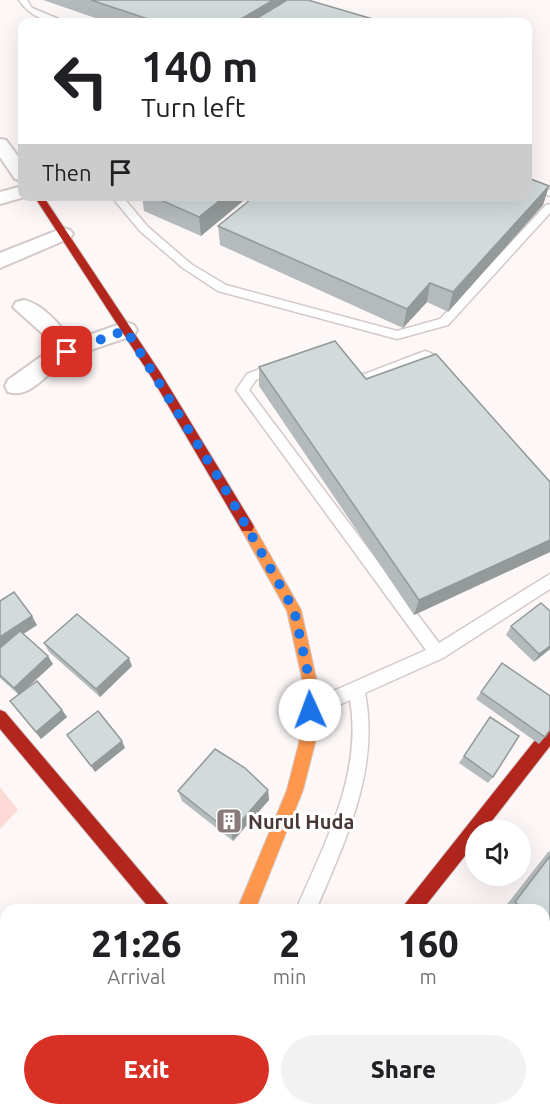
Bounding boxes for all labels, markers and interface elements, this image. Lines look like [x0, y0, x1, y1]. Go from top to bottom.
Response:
icon: left [42, 42, 120, 120]
text: 140 m [141, 43, 258, 90]
text: Turn left [141, 92, 245, 122]
icon: arrive [104, 156, 137, 189]
text: Then [42, 160, 92, 185]
pin [41, 326, 92, 377]
icon: arrive [50, 335, 83, 368]
position arrow [278, 678, 342, 742]
building icon: Nurul Huda [214, 806, 244, 836]
place label: Nurul Huda [248, 810, 354, 833]
map controls [465, 820, 531, 886]
button: sound [465, 820, 531, 886]
text: 21:26 [91, 923, 181, 964]
text: 2 [279, 923, 300, 964]
text: 160 [398, 923, 459, 964]
text: Arrival [107, 965, 166, 988]
text: min [273, 965, 306, 988]
text: m [420, 965, 437, 988]
button: Exit [24, 1035, 269, 1104]
button: Share [281, 1035, 526, 1104]

